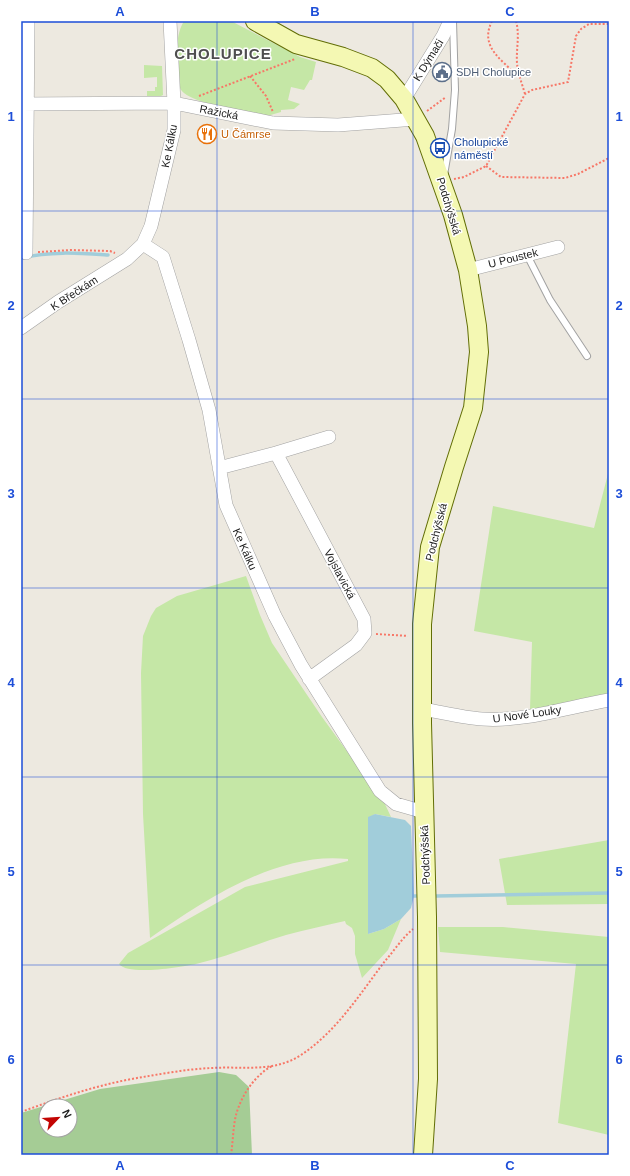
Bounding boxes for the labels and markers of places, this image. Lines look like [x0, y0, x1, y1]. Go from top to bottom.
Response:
public building icon: SDH Cholupice [431, 61, 453, 83]
place label: SDH Cholupice [456, 66, 531, 78]
restaurant icon: U Čámrse [196, 123, 218, 145]
place label: U Čámrse [221, 128, 271, 140]
place label: Cholupické náměstí [454, 136, 508, 161]
bus stop icon: Cholupické náměstí [429, 137, 451, 159]

